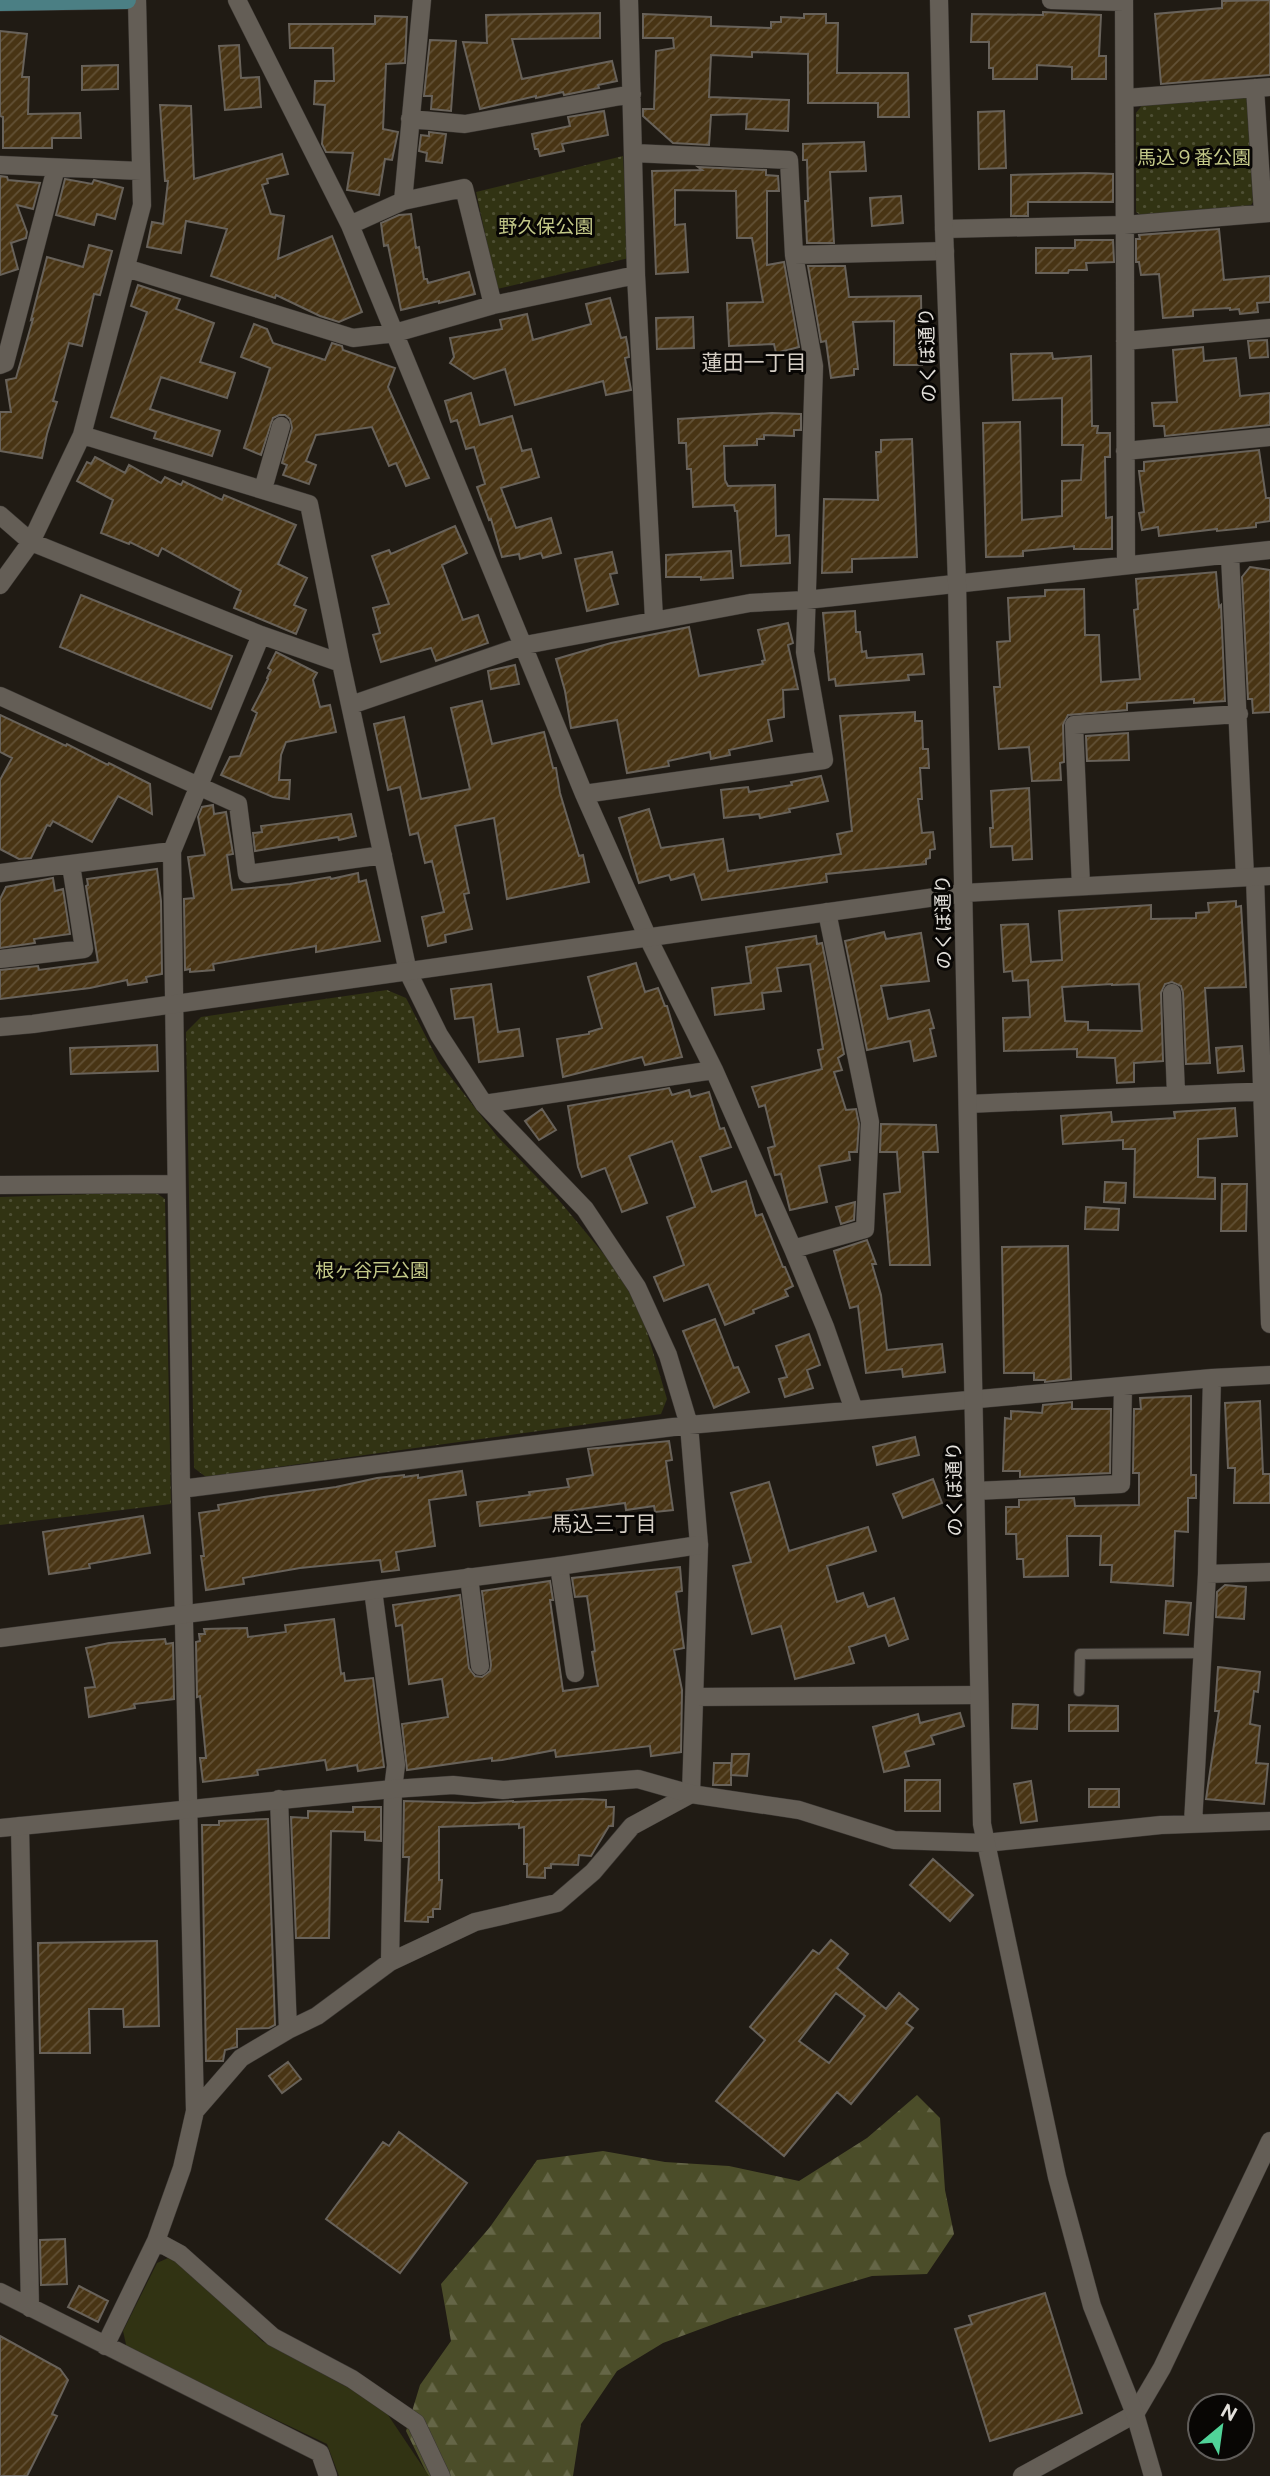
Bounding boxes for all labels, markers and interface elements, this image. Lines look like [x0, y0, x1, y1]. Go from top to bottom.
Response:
park label: 馬込９番公園 [1137, 146, 1251, 168]
park label: 野久保公園 [498, 215, 594, 237]
street label: のくぼ通り [914, 307, 940, 403]
district label: 蓮田一丁目 [702, 350, 807, 375]
street label: のくぼ通り [931, 874, 955, 970]
park label: 根ヶ谷戸公園 [315, 1259, 429, 1281]
street label: のくぼ通り [942, 1441, 966, 1537]
district label: 馬込三丁目 [552, 1511, 657, 1536]
north arrow [1186, 2392, 1256, 2462]
text: N [1217, 2399, 1241, 2425]

